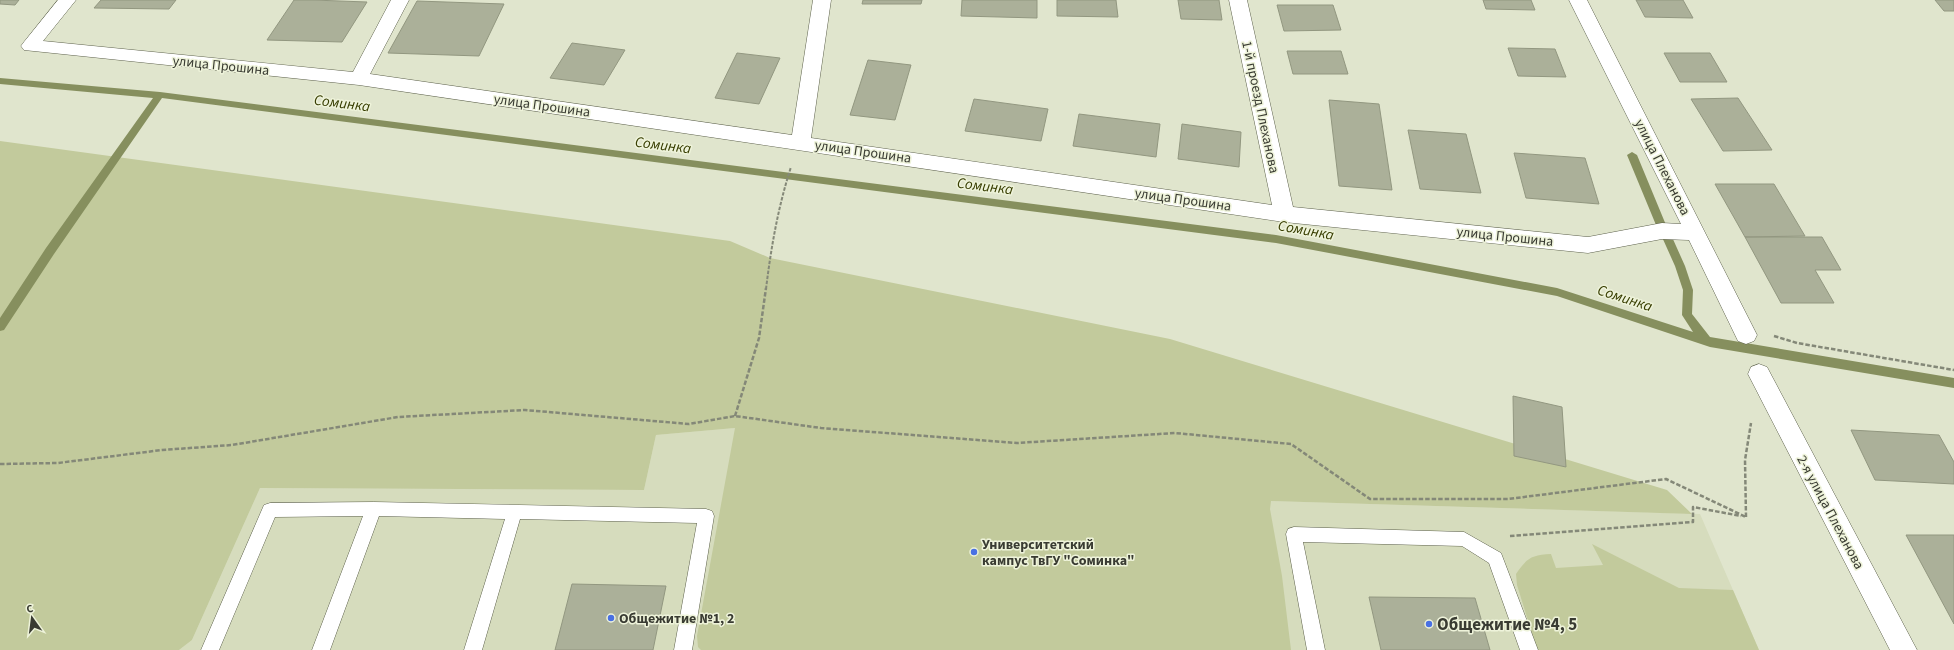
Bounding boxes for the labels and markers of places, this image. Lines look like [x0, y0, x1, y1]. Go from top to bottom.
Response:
place label: Университетский кампус ТвГУ "Соминка" [982, 535, 1135, 571]
marker: Университетский кампус ТвГУ "Соминка" [969, 547, 979, 557]
place label: Общежитие №1, 2 [619, 609, 734, 629]
marker: Общежитие №1, 2 [606, 613, 616, 623]
place label: Общежитие №4, 5 [1437, 613, 1577, 637]
marker: Общежитие №4, 5 [1424, 619, 1434, 629]

